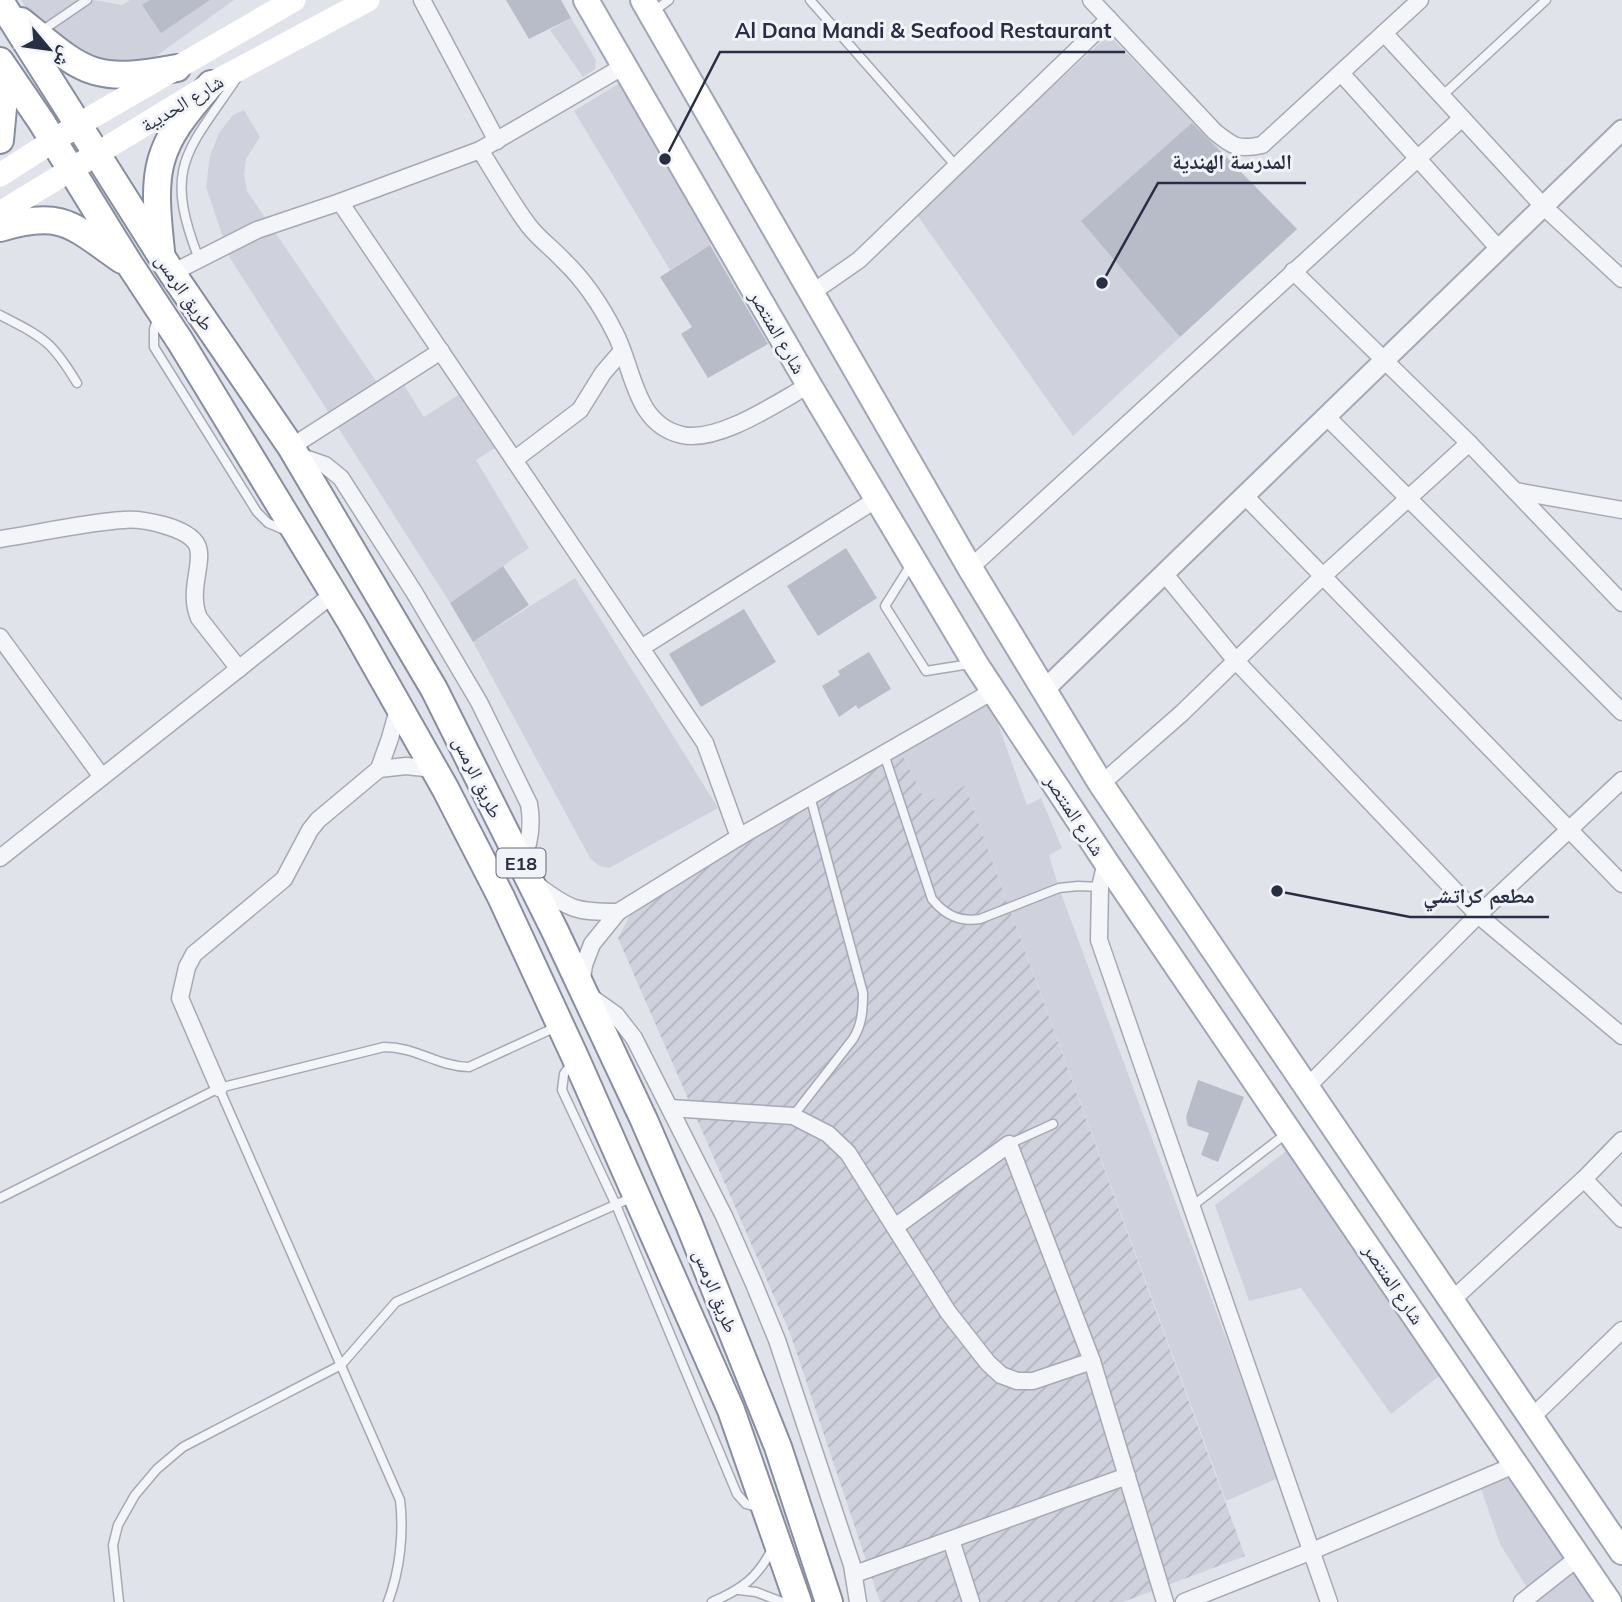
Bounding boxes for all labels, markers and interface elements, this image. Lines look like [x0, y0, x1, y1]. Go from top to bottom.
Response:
callout: Al Dana Mandi & Seafood Restaurant [720, 10, 1125, 52]
north arrow [14, 14, 84, 84]
text: Al Dana Mandi & Seafood Restaurant [735, 17, 1111, 43]
text: ش [48, 43, 79, 72]
street label: شارع الحديبة [136, 69, 228, 137]
callout: المدرسة الهندية [1158, 141, 1306, 183]
text: المدرسة الهندية [1172, 148, 1292, 174]
street label: طريق الرمس [150, 249, 220, 335]
street label: شارع المنتصر [744, 285, 811, 378]
street label: طريق الرمس [448, 732, 508, 822]
street label: شارع المنتصر [1039, 769, 1110, 860]
road number: E18 [496, 848, 546, 878]
callout: مطعم كراتشي [1410, 875, 1549, 917]
text: مطعم كراتشي [1423, 882, 1535, 912]
street label: شارع المنتصر [1358, 1238, 1430, 1329]
street label: طريق الرمس [688, 1246, 744, 1336]

